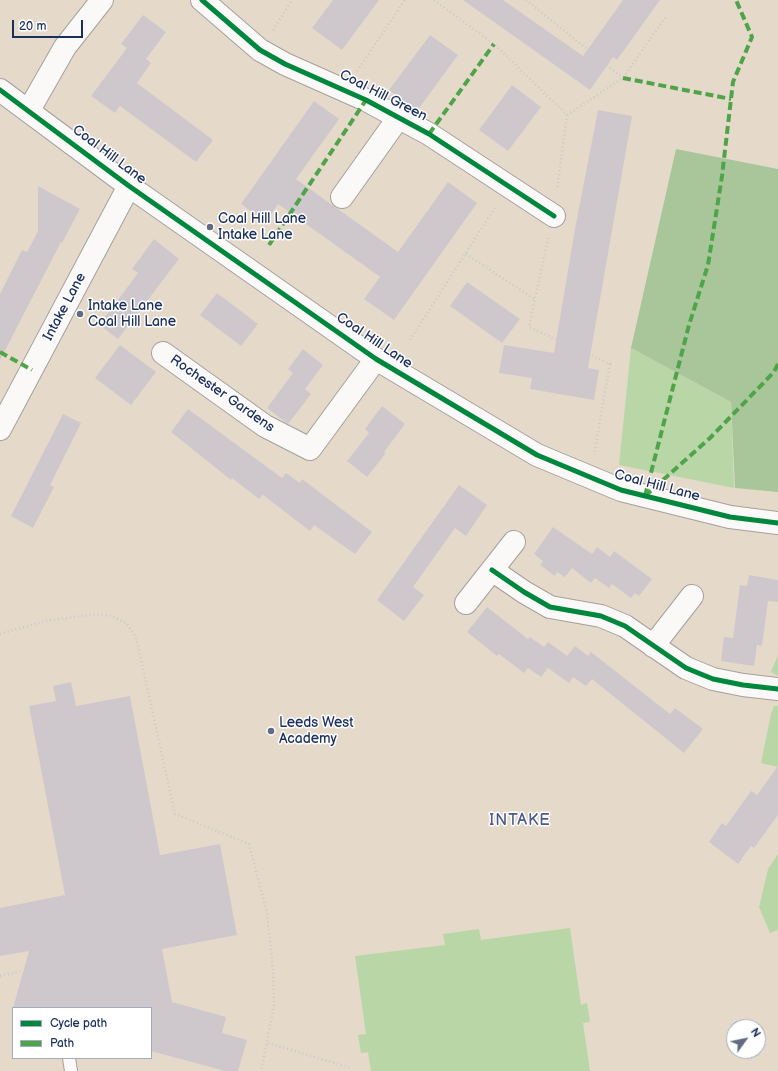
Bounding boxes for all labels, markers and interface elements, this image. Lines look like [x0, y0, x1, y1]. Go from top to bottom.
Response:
scale bar [14, 12, 85, 38]
text: 20 m [19, 19, 46, 34]
street label: Coal Hill Green [336, 67, 430, 125]
street label: Coal Hill Lane [69, 122, 149, 188]
place label: Coal Hill Lane Intake Lane [218, 211, 306, 244]
marker: Coal Hill Lane Intake Lane [205, 222, 215, 232]
street label: Intake Lane [40, 270, 90, 344]
place label: Intake Lane Coal Hill Lane [88, 298, 176, 330]
marker: Intake Lane Coal Hill Lane [75, 309, 85, 319]
street label: Coal Hill Lane [333, 309, 415, 373]
street label: Rochester Gardens [167, 352, 277, 436]
street label: Coal Hill Lane [612, 466, 702, 506]
place label: Leeds West Academy [279, 715, 353, 748]
marker: Leeds West Academy [266, 726, 276, 736]
district label: INTAKE [489, 811, 551, 831]
legend [12, 1007, 152, 1059]
text: Cycle path [50, 1016, 107, 1031]
north arrow [726, 1019, 766, 1059]
text: N [748, 1026, 763, 1040]
text: Path [50, 1036, 74, 1051]

